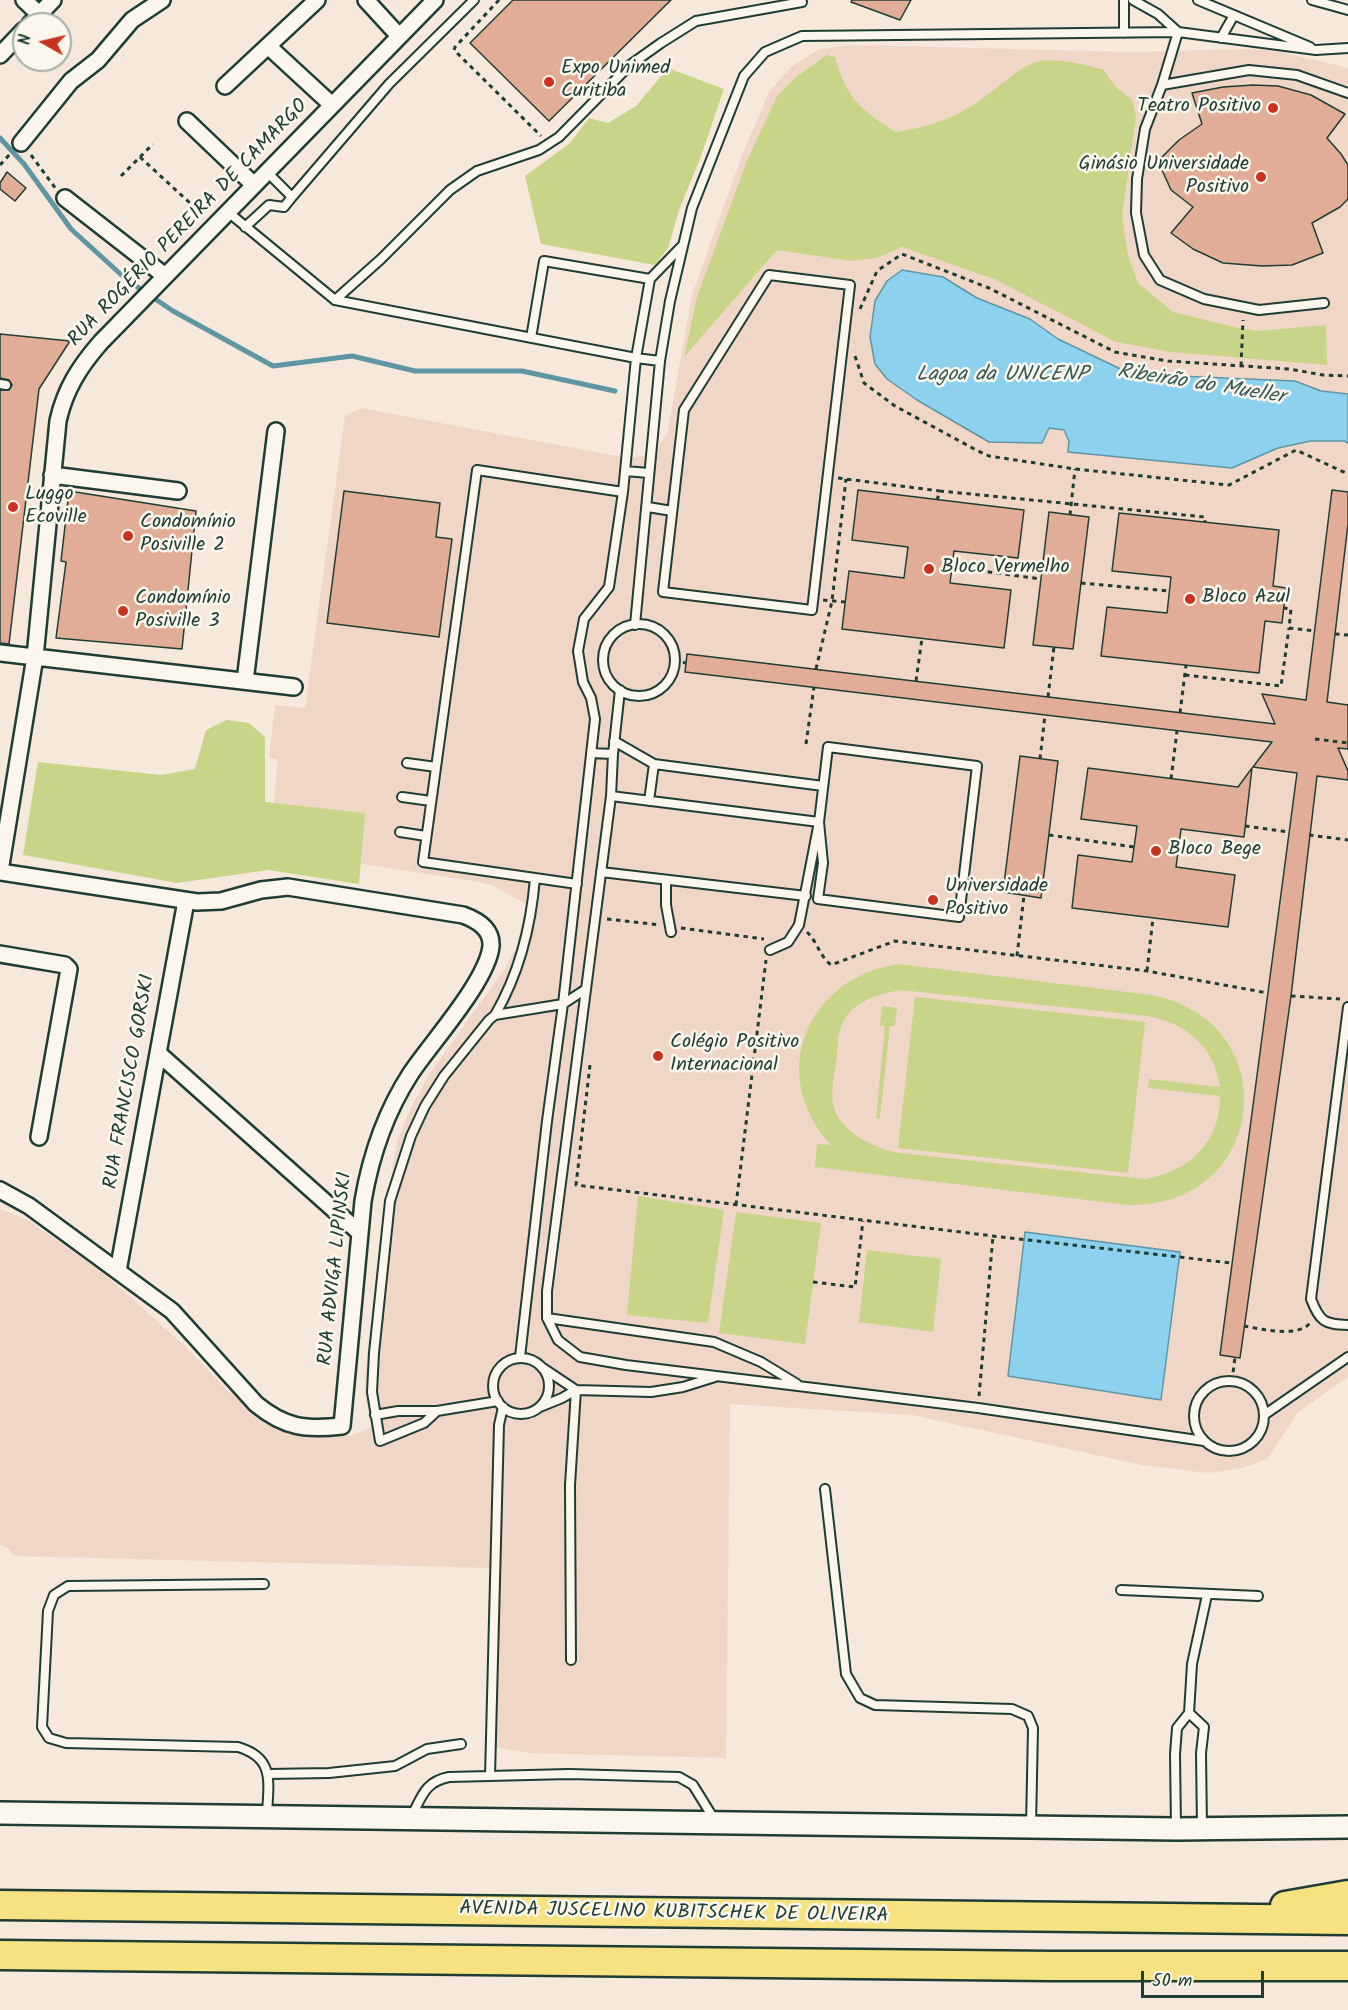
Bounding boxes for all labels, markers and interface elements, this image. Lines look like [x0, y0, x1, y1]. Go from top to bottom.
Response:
north arrow [12, 12, 72, 72]
text: N [13, 33, 39, 46]
place label: Expo Unimed Curitiba [561, 58, 670, 105]
marker: Expo Unimed Curitiba [542, 75, 556, 89]
street label: RUA ROGÉRIO PEREIRA DE CAMARGO [64, 95, 314, 353]
place label: Teatro Positivo [1137, 96, 1261, 120]
marker: Teatro Positivo [1266, 101, 1280, 115]
place label: Ginásio Universidade Positivo [1079, 154, 1249, 201]
marker: Ginásio Universidade Positivo [1254, 170, 1268, 184]
water label: Ribeirão do Mueller [1116, 360, 1286, 412]
water label: Lagoa da UNICENP [916, 363, 1088, 389]
place label: Luggo Ecoville [25, 484, 87, 531]
marker: Luggo Ecoville [6, 500, 20, 514]
place label: Condomínio Posiville 2 [140, 512, 236, 559]
marker: Condomínio Posiville 2 [121, 529, 135, 543]
place label: Bloco Vermelho [941, 557, 1070, 581]
marker: Bloco Vermelho [922, 562, 936, 576]
place label: Bloco Azul [1202, 587, 1290, 611]
place label: Condomínio Posiville 3 [135, 588, 231, 635]
marker: Bloco Azul [1183, 592, 1197, 606]
marker: Condomínio Posiville 3 [116, 604, 130, 618]
place label: Bloco Bege [1168, 839, 1261, 863]
marker: Bloco Bege [1149, 844, 1163, 858]
place label: Universidade Positivo [945, 876, 1048, 923]
marker: Universidade Positivo [926, 893, 940, 907]
street label: RUA FRANCISCO GORSKI [100, 973, 162, 1191]
place label: Colégio Positivo Internacional [670, 1032, 799, 1079]
marker: Colégio Positivo Internacional [651, 1049, 665, 1063]
street label: RUA ADVIGA LIPINSKI [315, 1171, 359, 1367]
street label: AVENIDA JUSCELINO KUBITSCHEK DE OLIVEIRA [459, 1898, 889, 1930]
scale bar [1144, 1959, 1267, 1997]
text: 50 m [1152, 1967, 1192, 1996]

